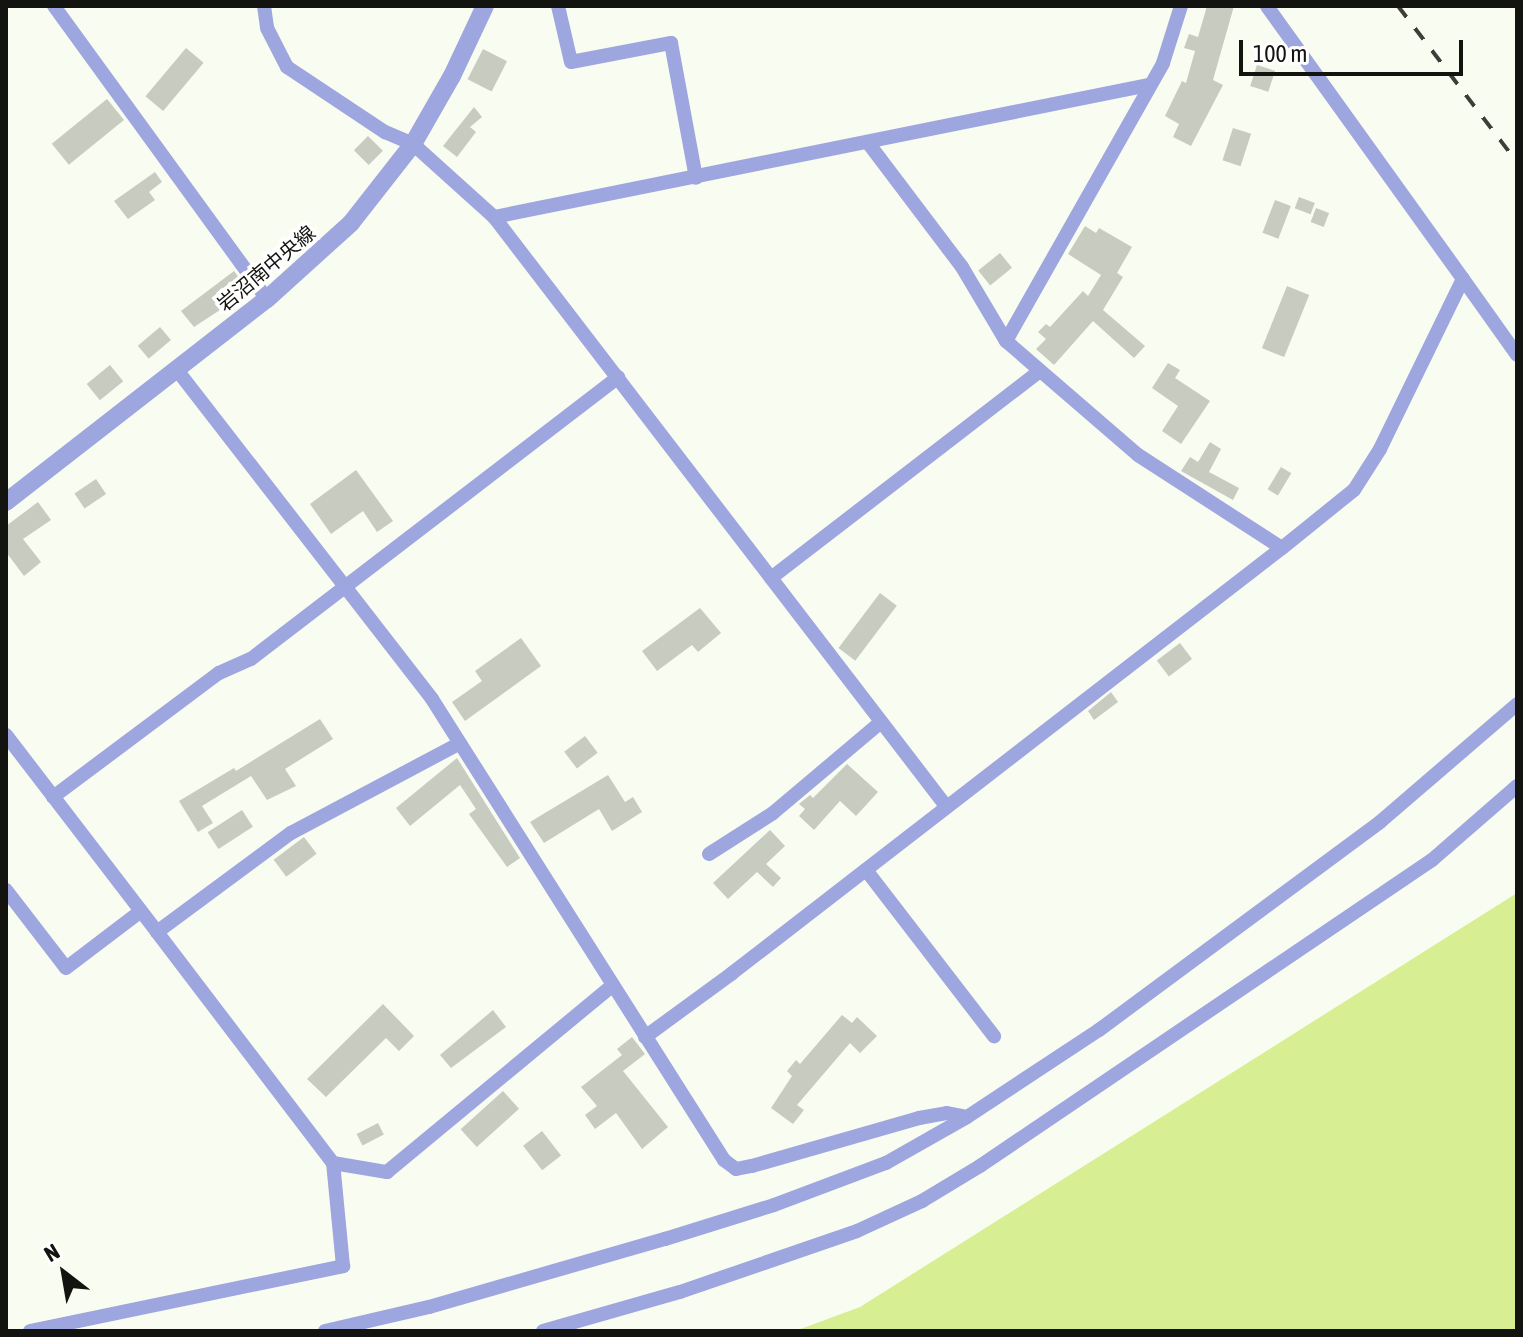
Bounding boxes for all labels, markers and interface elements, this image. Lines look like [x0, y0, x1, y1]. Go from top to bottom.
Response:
scale bar [1243, 24, 1467, 74]
text: 100 m [1253, 40, 1307, 67]
street label: 岩沼南中央線 [212, 220, 320, 316]
north arrow [24, 1233, 104, 1313]
text: N [39, 1238, 64, 1267]

